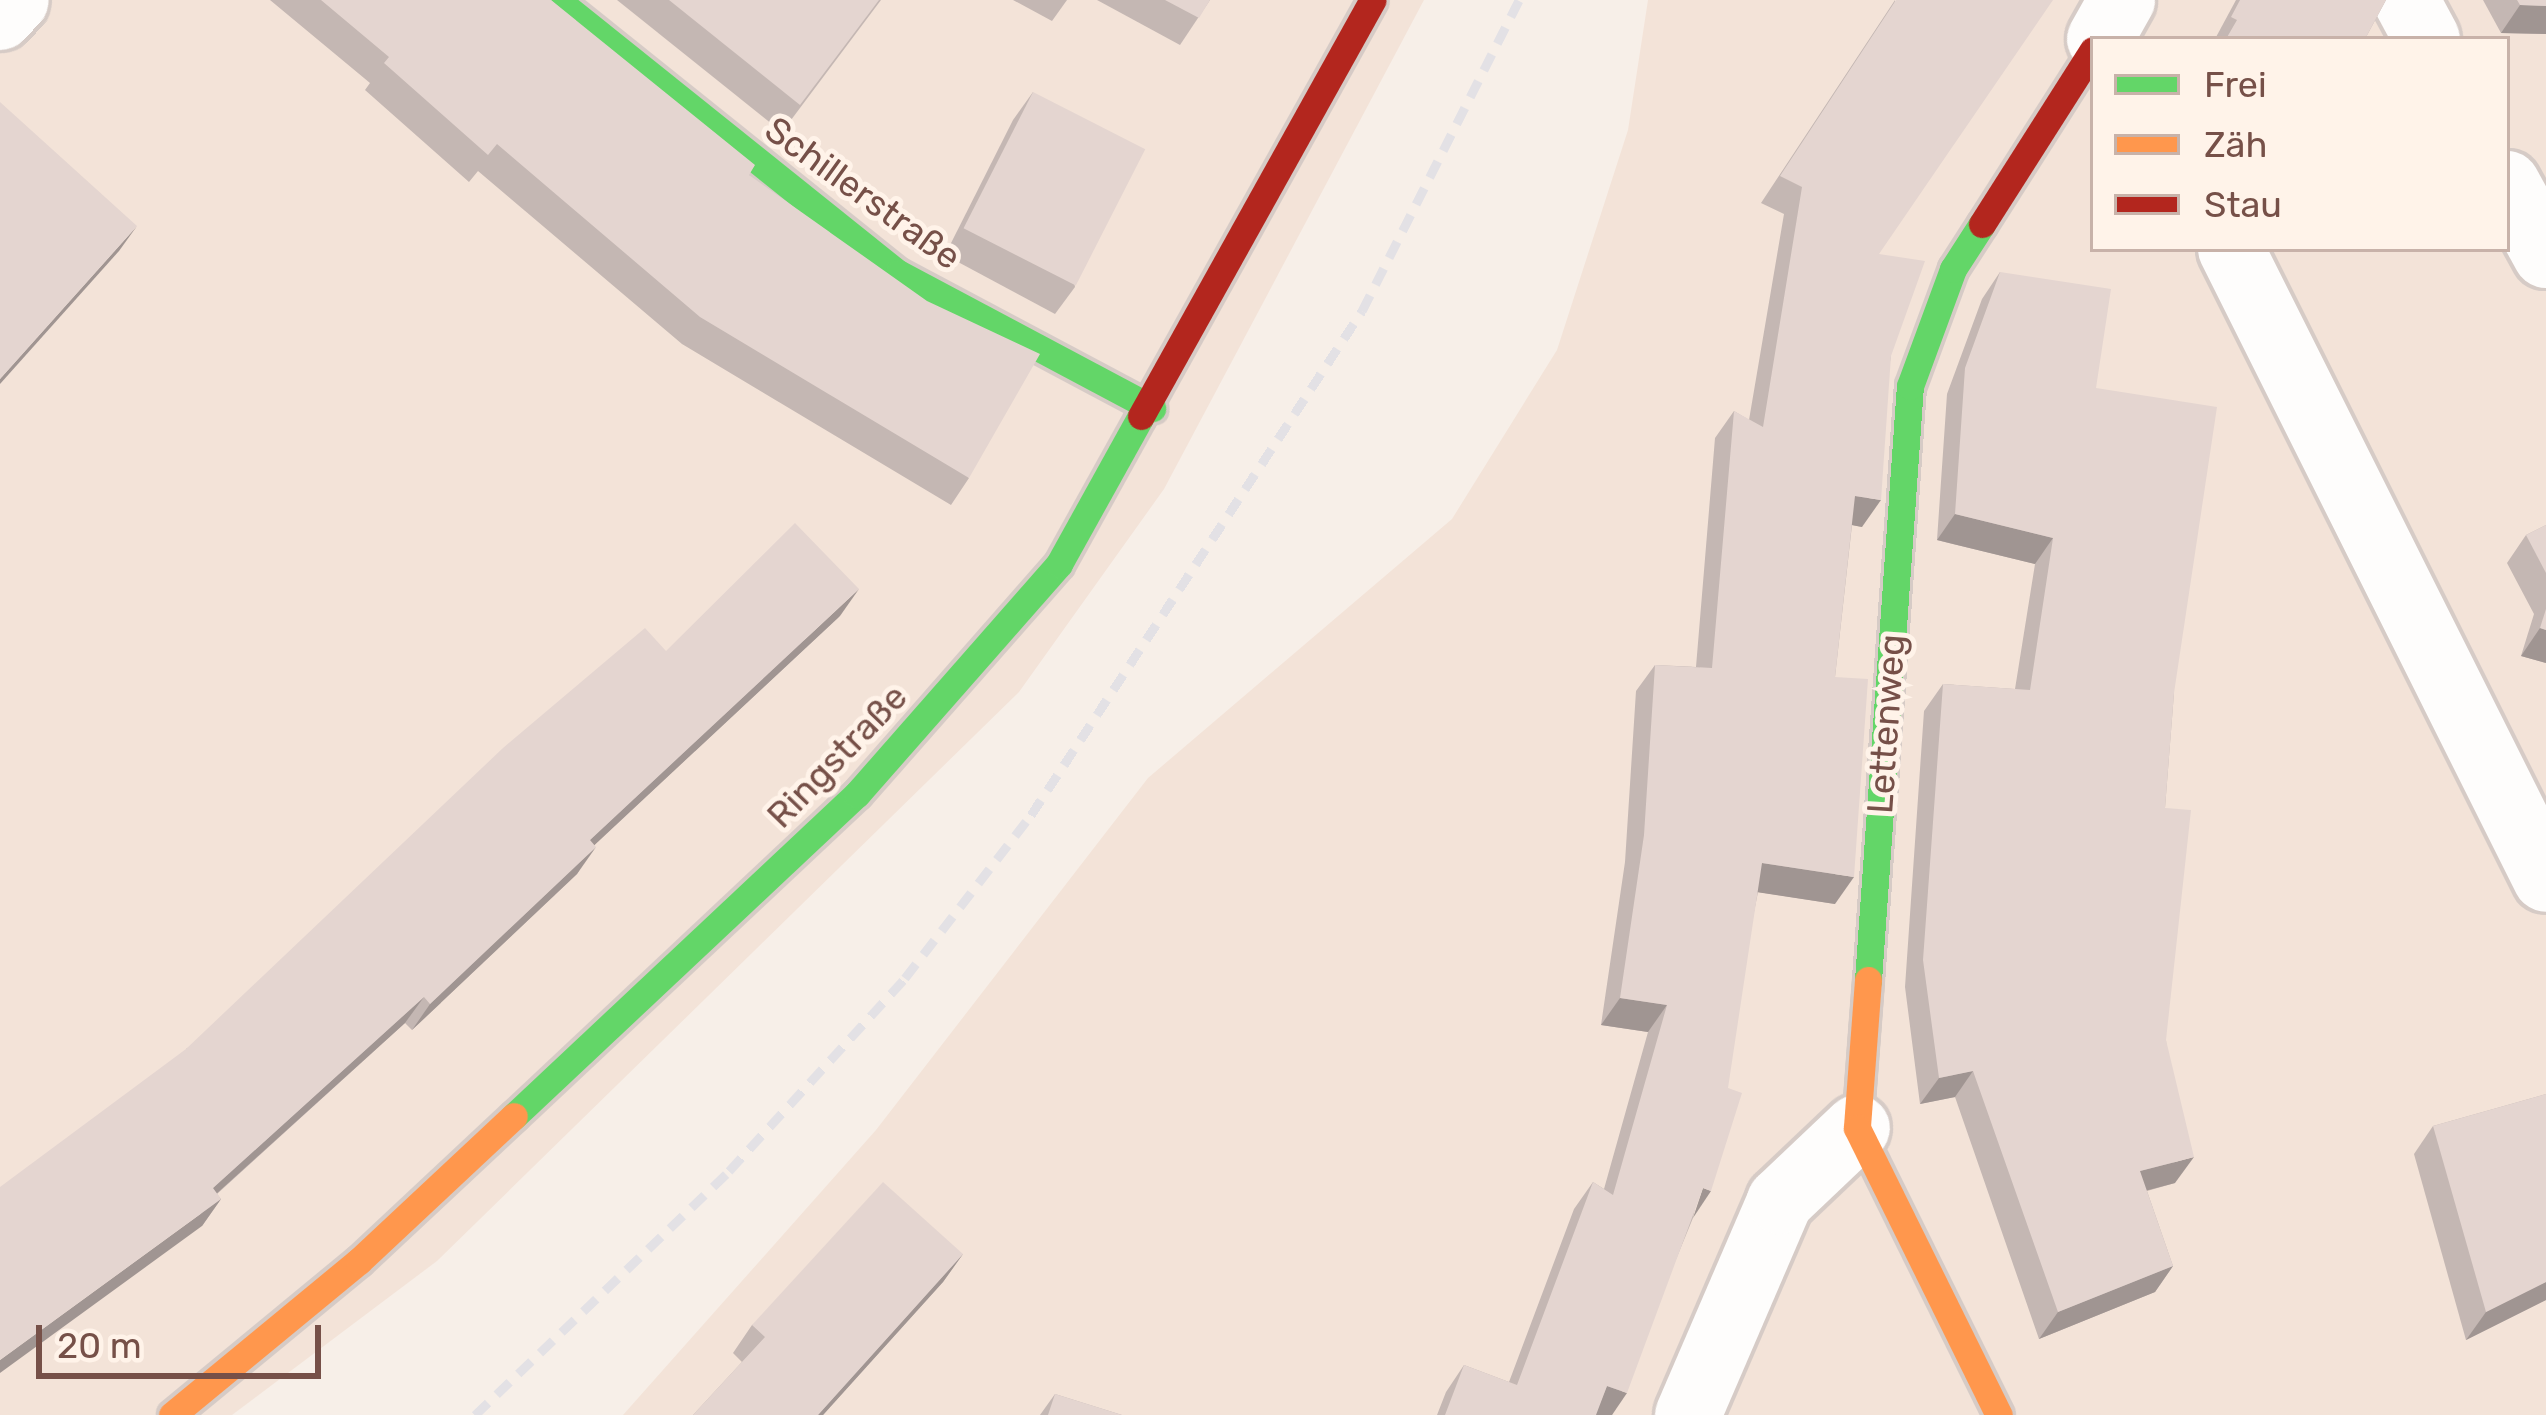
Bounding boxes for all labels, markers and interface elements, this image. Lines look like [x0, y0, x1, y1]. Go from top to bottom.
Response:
legend [2090, 36, 2510, 252]
text: Frei [2204, 63, 2267, 106]
street label: Schillerstraße [757, 108, 969, 278]
text: Zäh [2204, 123, 2267, 166]
text: Stau [2204, 183, 2282, 226]
street label: Lettenweg [1858, 633, 1914, 815]
street label: Ringstraße [758, 675, 916, 837]
scale bar [42, 1301, 327, 1375]
text: 20 m [57, 1324, 142, 1367]

